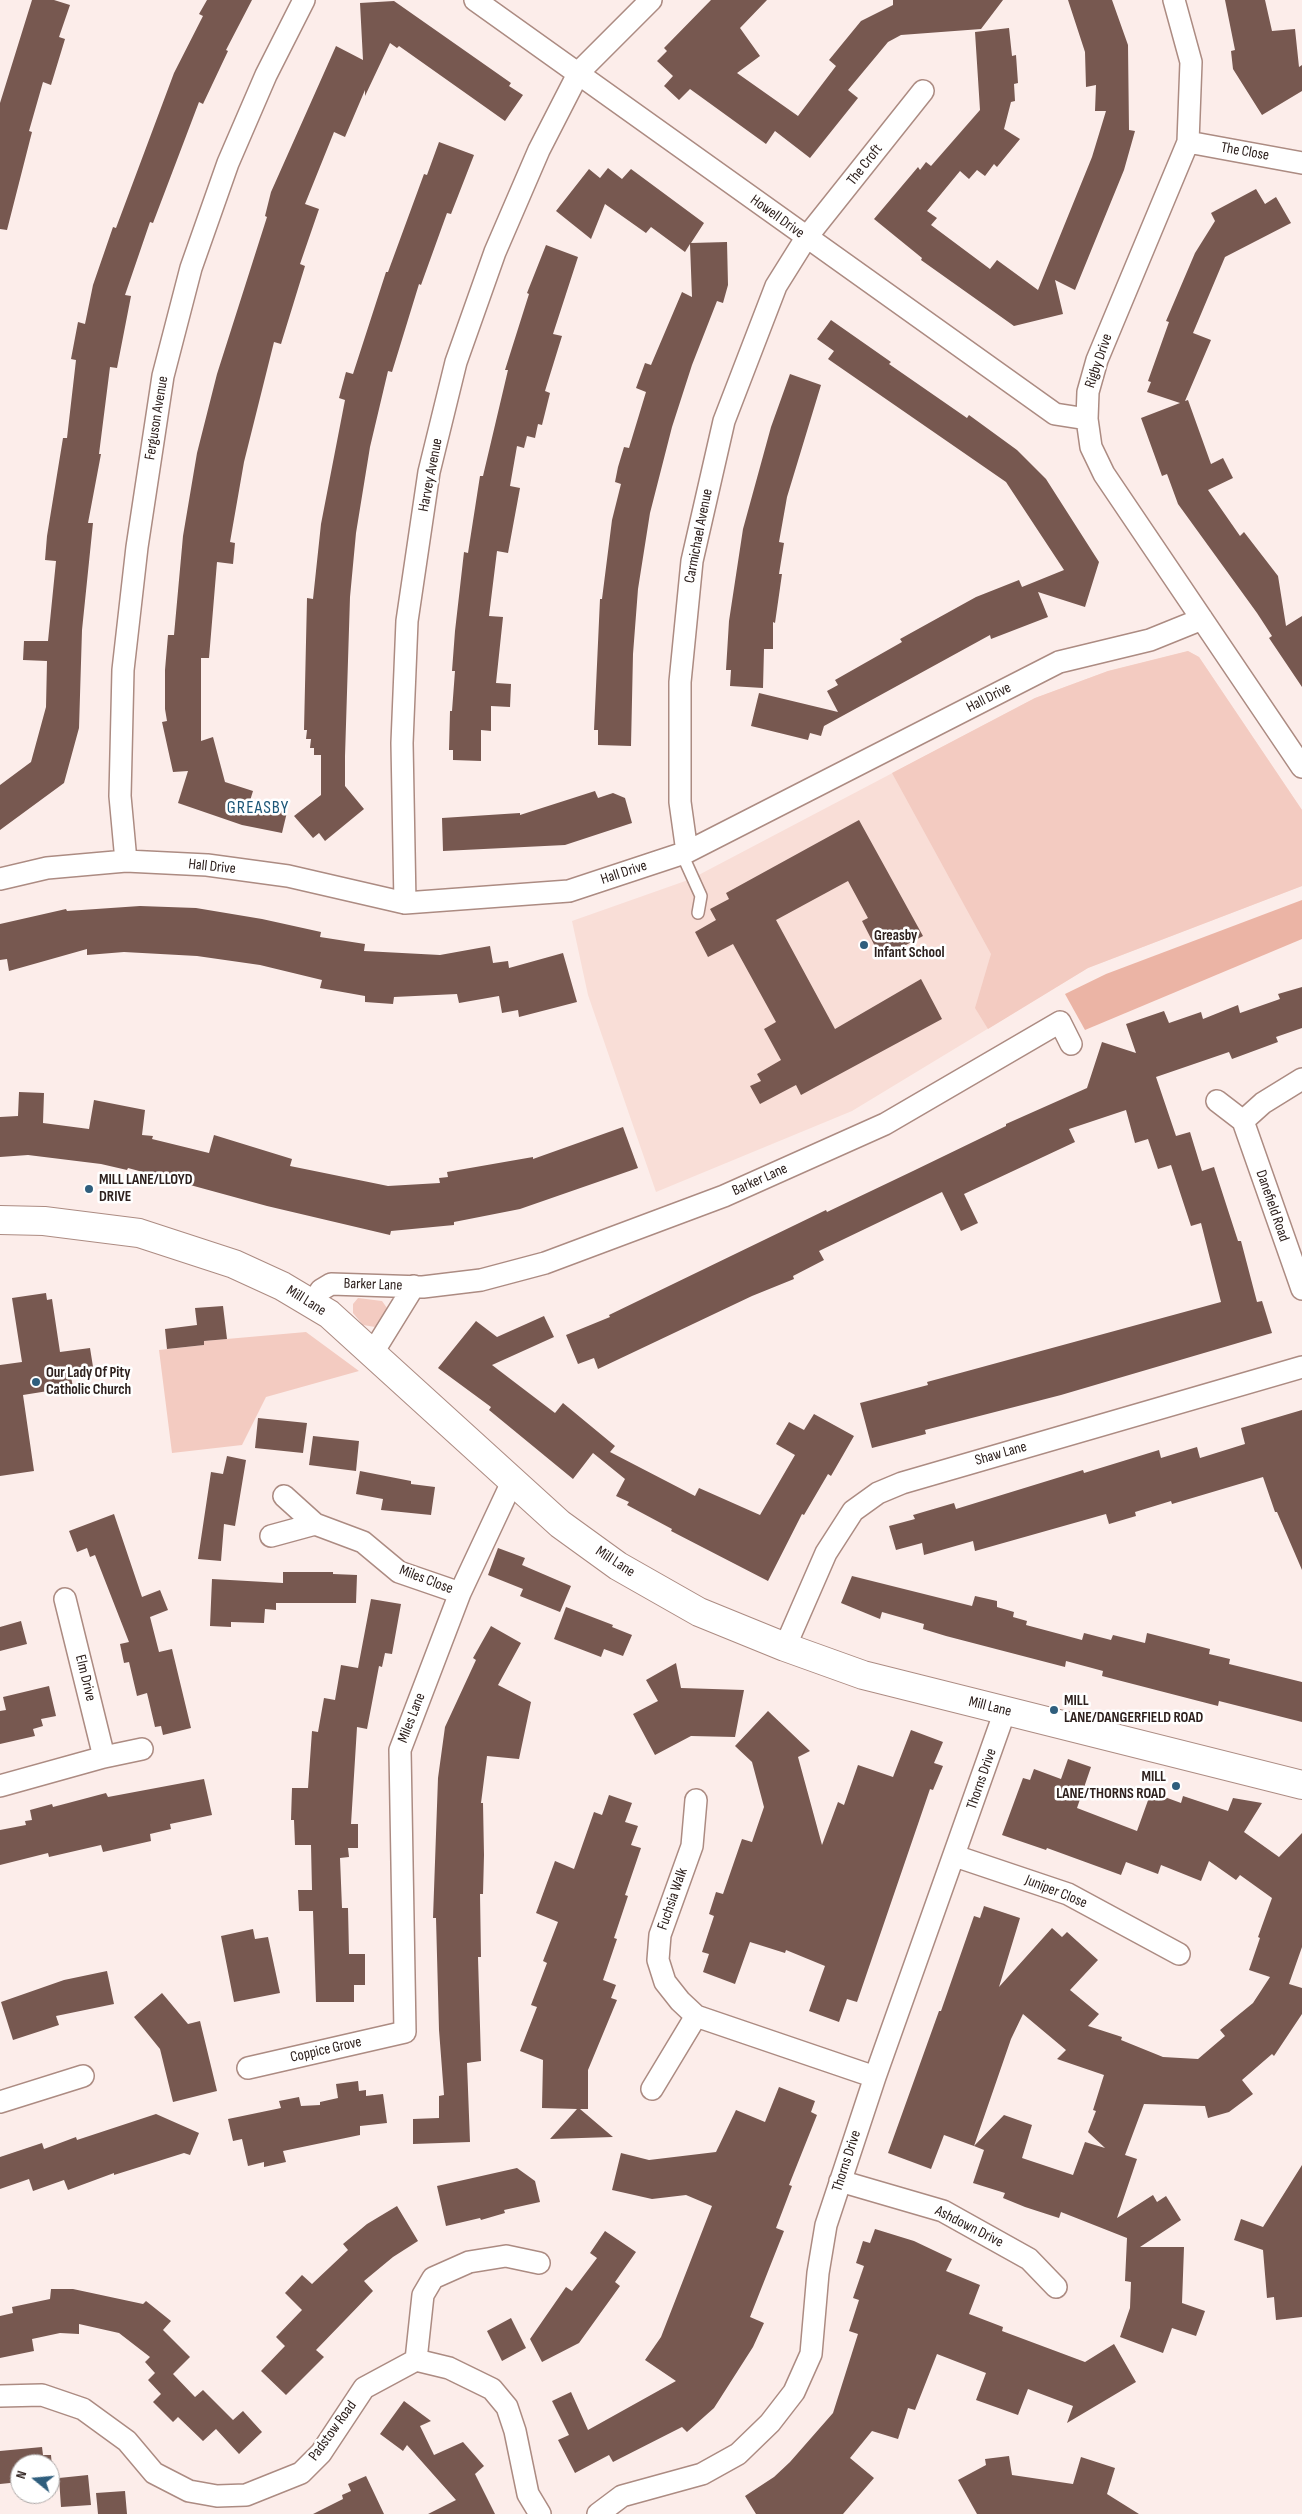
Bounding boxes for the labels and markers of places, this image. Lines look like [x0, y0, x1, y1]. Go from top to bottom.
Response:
place label: Greasby Infant School [874, 927, 945, 962]
marker: Greasby Infant School [858, 939, 870, 951]
place label: MILL LANE/LLOYD DRIVE [99, 1171, 192, 1206]
marker: MILL LANE/LLOYD DRIVE [83, 1183, 95, 1195]
place label: Our Lady Of Pity Catholic Church [46, 1364, 131, 1399]
marker: Our Lady Of Pity Catholic Church [30, 1376, 42, 1388]
place label: MILL LANE/DANGERFIELD ROAD [1064, 1692, 1203, 1727]
marker: MILL LANE/DANGERFIELD ROAD [1048, 1704, 1060, 1716]
place label: MILL LANE/THORNS ROAD [1056, 1768, 1166, 1803]
marker: MILL LANE/THORNS ROAD [1170, 1780, 1182, 1792]

